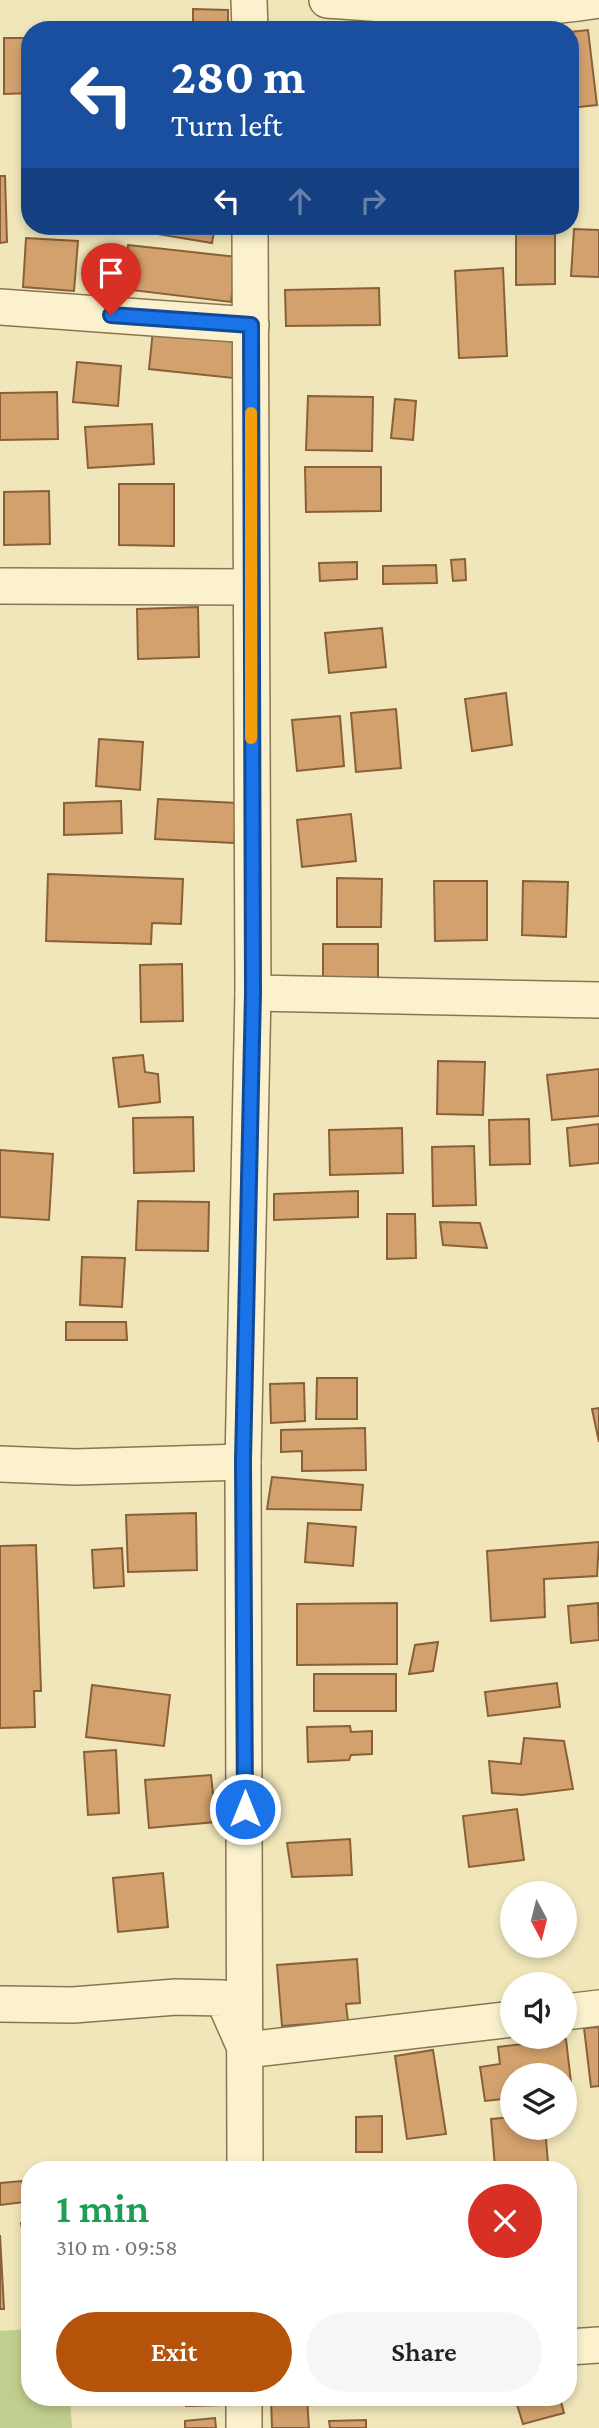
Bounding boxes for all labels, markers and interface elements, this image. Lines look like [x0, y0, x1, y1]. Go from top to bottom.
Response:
icon: left [56, 49, 147, 140]
text: 280 m [171, 49, 305, 104]
text: Turn left [171, 107, 282, 143]
icon: left [208, 182, 246, 220]
icon: ahead [281, 182, 319, 220]
icon: right [354, 182, 392, 220]
pin [81, 243, 141, 315]
icon: arrive [92, 254, 130, 292]
position arrow [208, 1772, 282, 1846]
north arrow [500, 1881, 578, 1958]
map controls [500, 1881, 577, 2140]
button: sound [500, 1972, 577, 2049]
button: layers [500, 2063, 577, 2140]
text: 1 min [56, 2184, 149, 2231]
button: close [468, 2184, 542, 2258]
text: 310 m · 09:58 [56, 2234, 178, 2260]
button: Exit [56, 2312, 292, 2392]
button: Share [306, 2312, 542, 2392]

